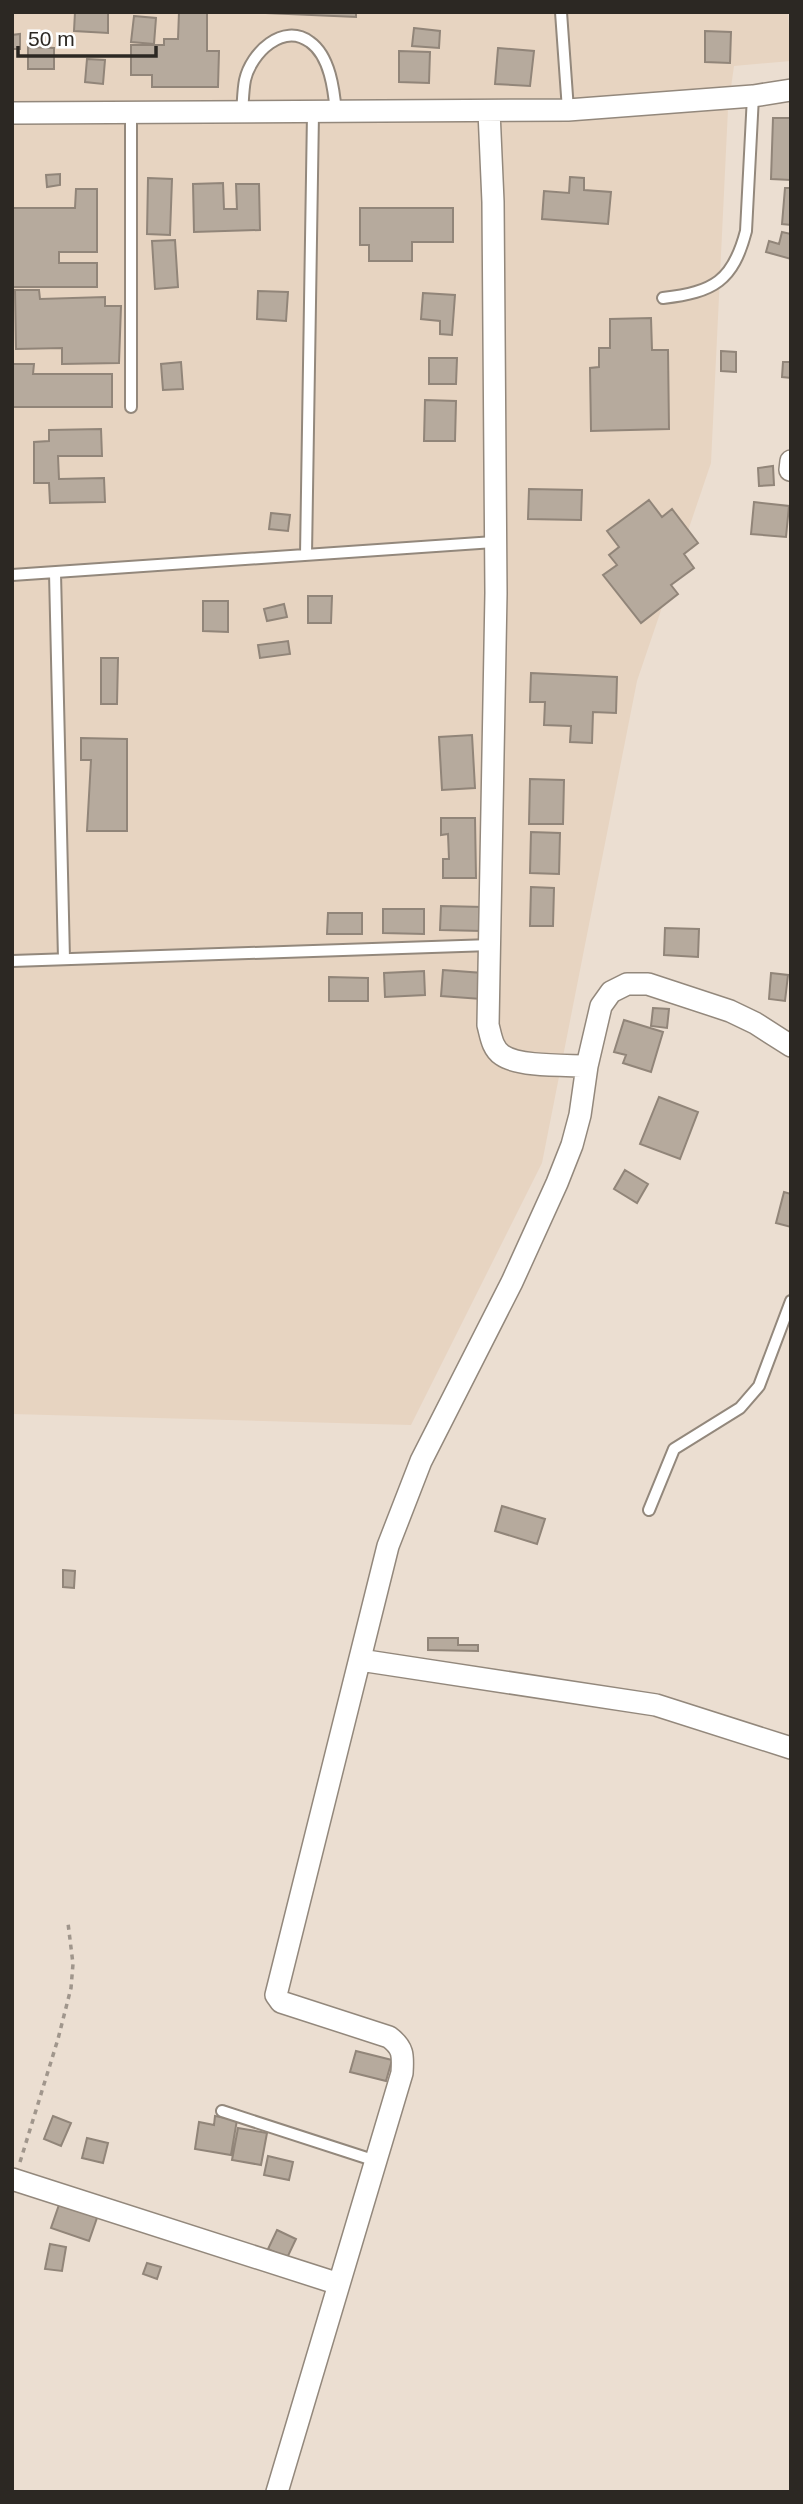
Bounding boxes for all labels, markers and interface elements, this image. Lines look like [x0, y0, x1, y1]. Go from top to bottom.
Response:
scale bar [18, 14, 156, 58]
text: 50 m [28, 27, 75, 50]

